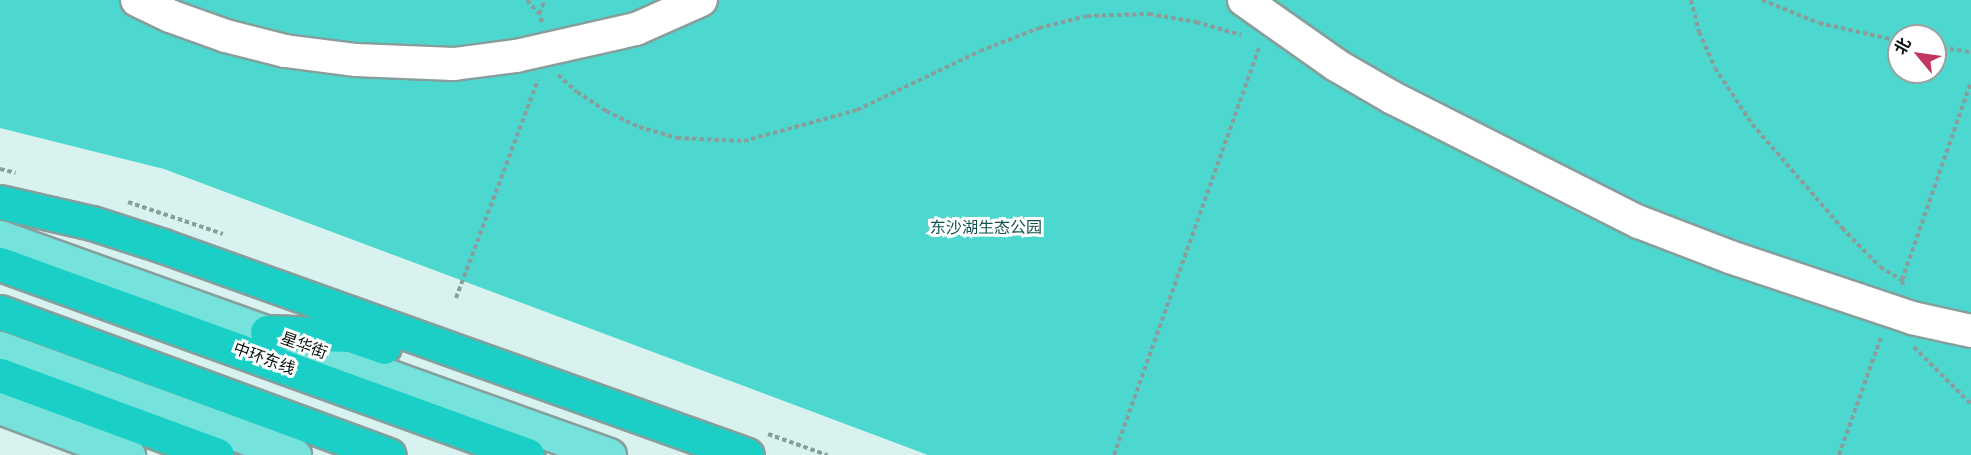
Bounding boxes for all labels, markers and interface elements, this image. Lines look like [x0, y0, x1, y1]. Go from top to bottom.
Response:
north arrow [1887, 24, 1947, 84]
text: 北 [1891, 35, 1914, 57]
park label: 东沙湖生态公园 [930, 218, 1042, 238]
street label: 星华街 [278, 329, 330, 363]
street label: 中环东线 [231, 339, 297, 379]

